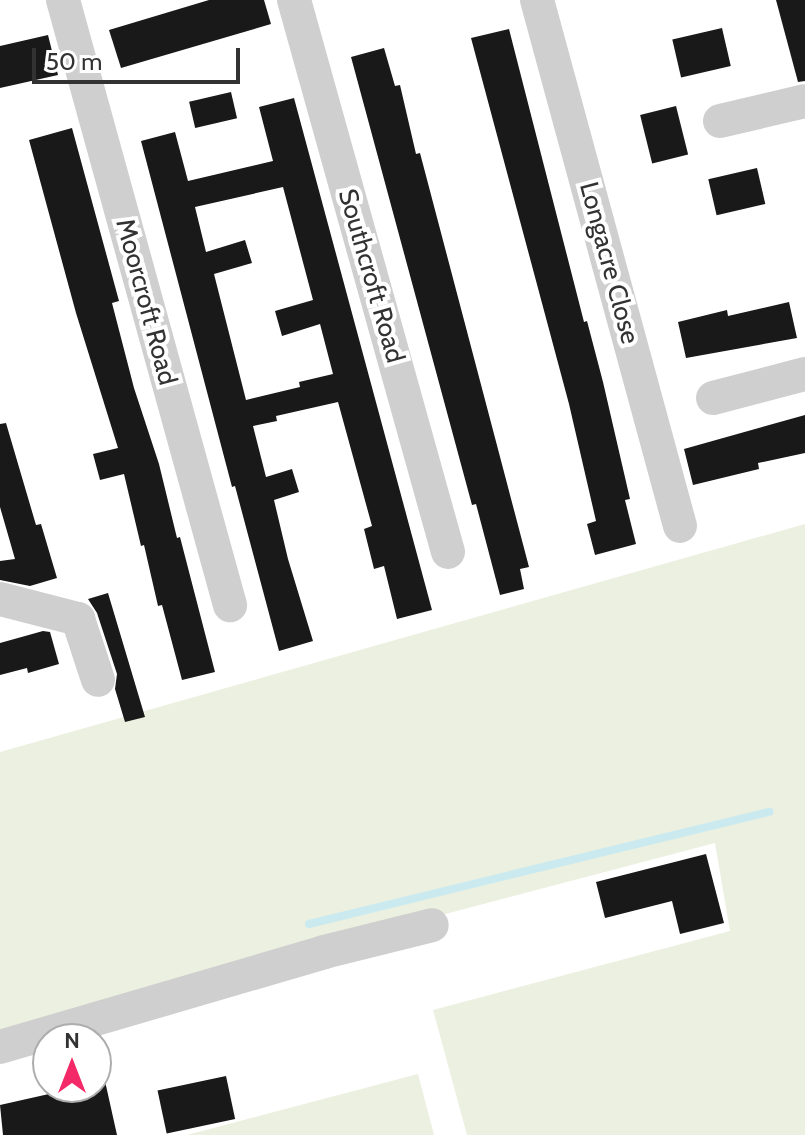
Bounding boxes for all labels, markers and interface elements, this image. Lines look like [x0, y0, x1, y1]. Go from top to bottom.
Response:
scale bar [36, 32, 244, 82]
text: 50 m [46, 47, 102, 76]
street label: Longacre Close [572, 179, 646, 347]
street label: Southcroft Road [331, 185, 411, 367]
street label: Moorcroft Road [109, 216, 183, 388]
north arrow [32, 1023, 112, 1103]
text: N [64, 1027, 80, 1054]

